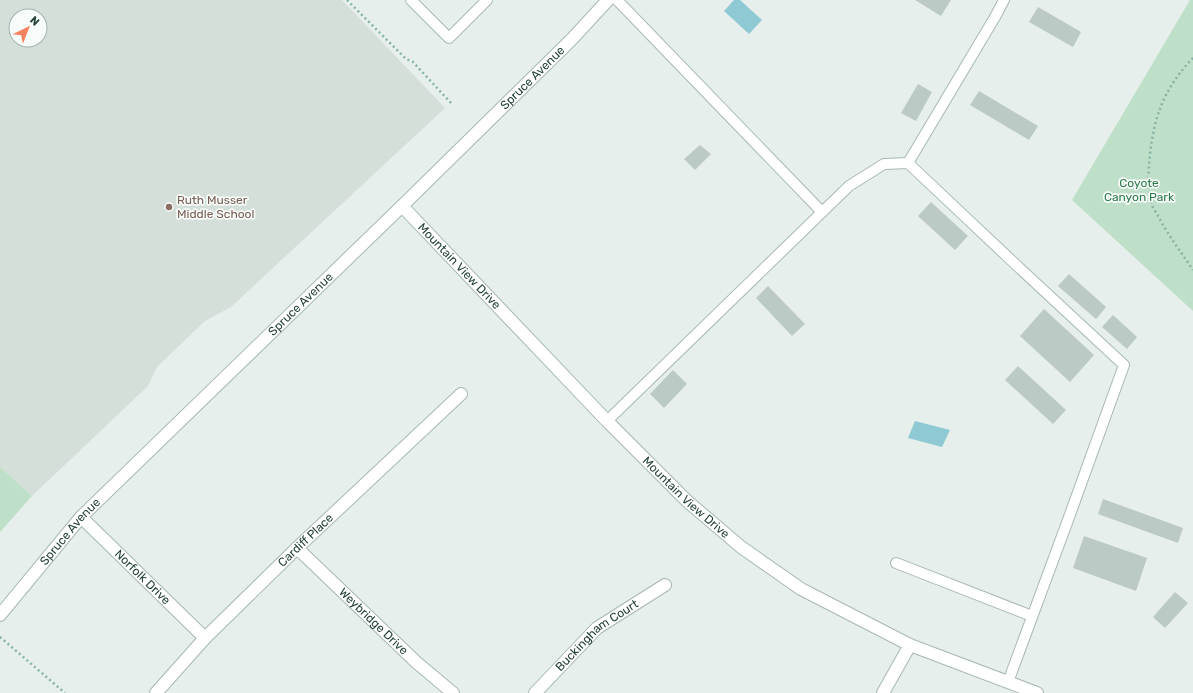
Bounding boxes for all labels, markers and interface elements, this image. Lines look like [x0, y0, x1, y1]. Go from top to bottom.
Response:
north arrow [8, 8, 48, 48]
text: N [27, 14, 42, 29]
street label: Spruce Avenue [497, 43, 568, 112]
park label: Coyote Canyon Park [1104, 176, 1175, 204]
place label: Ruth Musser Middle School [177, 193, 254, 221]
marker: Ruth Musser Middle School [164, 202, 174, 212]
street label: Mountain View Drive [415, 220, 504, 312]
street label: Spruce Avenue [265, 270, 336, 339]
street label: Mountain View Drive [640, 454, 733, 541]
street label: Spruce Avenue [37, 495, 103, 568]
street label: Cardiff Place [275, 511, 336, 570]
street label: Norfolk Drive [112, 547, 173, 607]
street label: Weybridge Drive [336, 585, 411, 658]
street label: Buckingham Court [553, 597, 641, 674]

